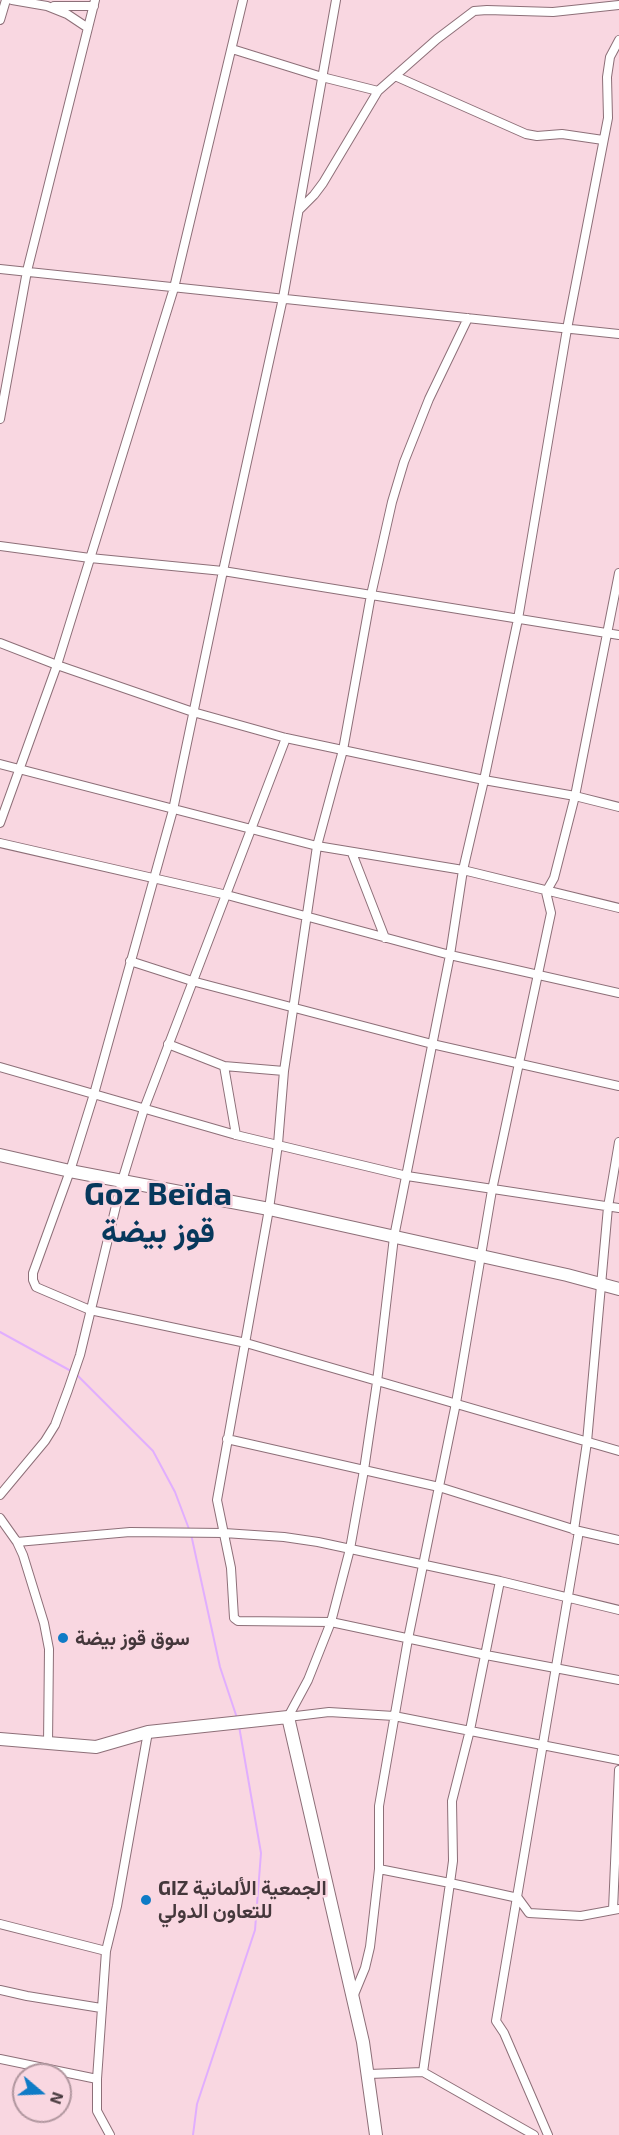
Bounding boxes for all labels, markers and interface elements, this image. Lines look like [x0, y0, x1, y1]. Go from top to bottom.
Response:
district label: Goz Beïda قوز بيضة [84, 1175, 232, 1250]
place label: سوق قوز بيضة [75, 1626, 190, 1650]
marker: سوق قوز بيضة [56, 1631, 70, 1645]
place label: GIZ الجمعية الألمانية للتعاون الدولي [158, 1876, 327, 1923]
marker: GIZ الجمعية الألمانية للتعاون الدولي [139, 1893, 153, 1907]
north arrow [12, 2063, 72, 2123]
text: N [47, 2090, 68, 2107]

